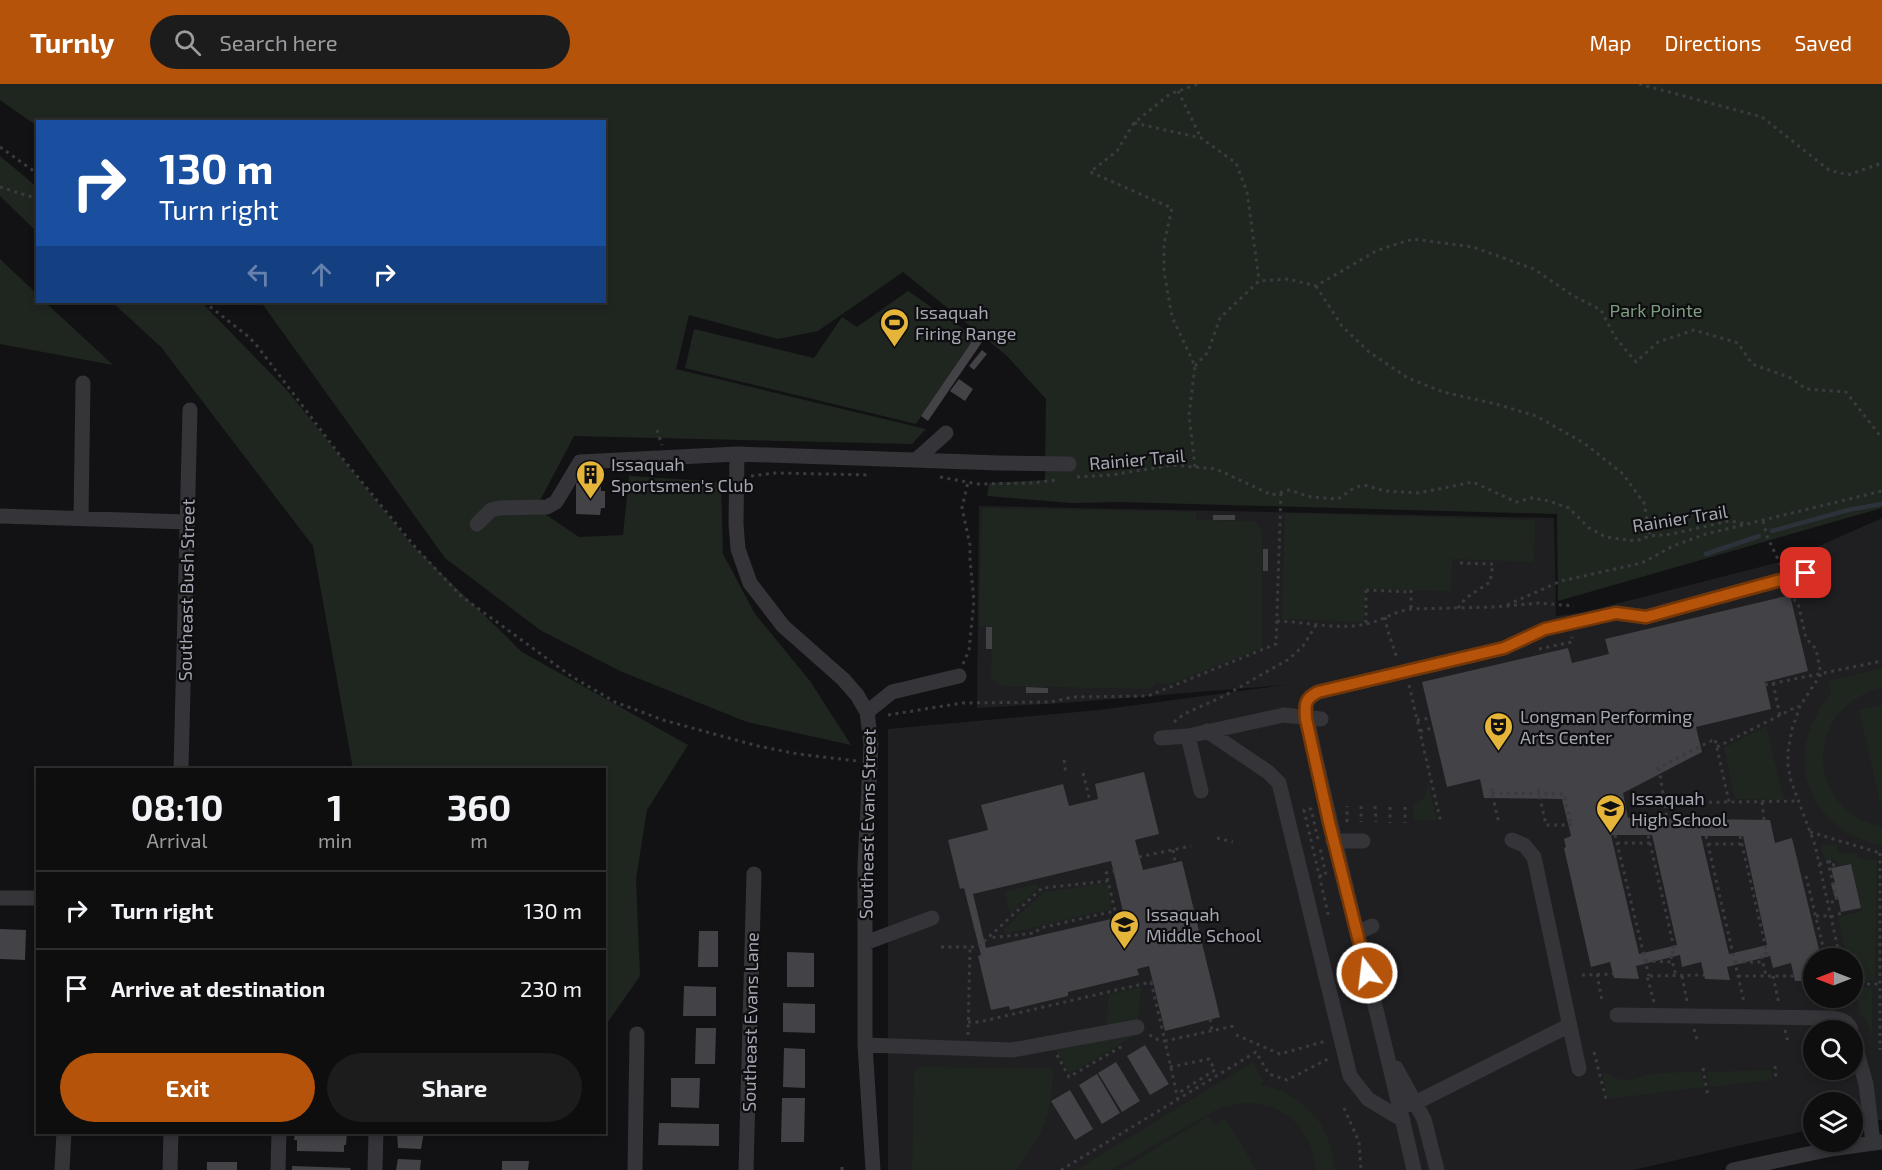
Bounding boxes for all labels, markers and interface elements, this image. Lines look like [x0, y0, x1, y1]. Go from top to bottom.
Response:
search box [150, 15, 570, 69]
text: Turnly [30, 25, 114, 59]
icon: search [171, 26, 204, 59]
text: Search here [219, 29, 338, 55]
text: Map [1589, 30, 1632, 55]
text: Directions [1665, 30, 1761, 55]
text: Saved [1794, 30, 1852, 55]
text: 130 m [159, 142, 274, 192]
icon: right [60, 144, 138, 222]
text: Turn right [159, 193, 279, 225]
icon: left [242, 258, 275, 291]
icon: ahead [305, 258, 338, 291]
icon: right [368, 258, 401, 291]
park label: Park Pointe [1610, 299, 1702, 321]
place label: Issaquah Firing Range [915, 301, 1016, 344]
sports icon: Issaquah Firing Range [878, 306, 910, 348]
street label: Rainier Trail [1088, 444, 1187, 474]
place label: Issaquah Sportsmen's Club [611, 453, 754, 496]
building icon: Issaquah Sportsmen's Club [574, 458, 606, 500]
street label: Southeast Bush Street [173, 498, 199, 681]
street label: Rainier Trail [1631, 500, 1730, 536]
pin [1780, 547, 1831, 598]
icon: arrive [1789, 556, 1822, 589]
place label: Longman Performing Arts Center [1520, 705, 1692, 748]
theatre icon: Longman Performing Arts Center [1483, 710, 1515, 752]
street label: Southeast Evans Street [854, 728, 880, 919]
text: 08:10 [131, 785, 223, 828]
text: 1 [327, 785, 343, 828]
text: 360 [447, 785, 511, 828]
place label: Issaquah High School [1631, 787, 1728, 830]
school or university icon: Issaquah High School [1594, 792, 1626, 834]
text: Arrival [147, 828, 207, 852]
text: min [318, 828, 352, 852]
text: m [470, 828, 488, 852]
icon: right [60, 894, 93, 927]
text: Turn right [111, 897, 213, 923]
text: 130 m [524, 897, 582, 923]
place label: Issaquah Middle School [1146, 903, 1262, 946]
school or university icon: Issaquah Middle School [1109, 908, 1141, 950]
street label: Southeast Evans Lane [737, 932, 763, 1112]
position arrow [1335, 941, 1399, 1005]
north arrow [1803, 948, 1863, 1008]
map controls [1803, 948, 1863, 1152]
icon: arrive [60, 972, 93, 1005]
text: Arrive at destination [111, 975, 325, 1001]
text: 230 m [520, 975, 582, 1001]
button: search [1803, 1020, 1863, 1080]
button: Exit [60, 1053, 315, 1122]
button: Share [327, 1053, 582, 1122]
button: layers [1803, 1092, 1863, 1152]

